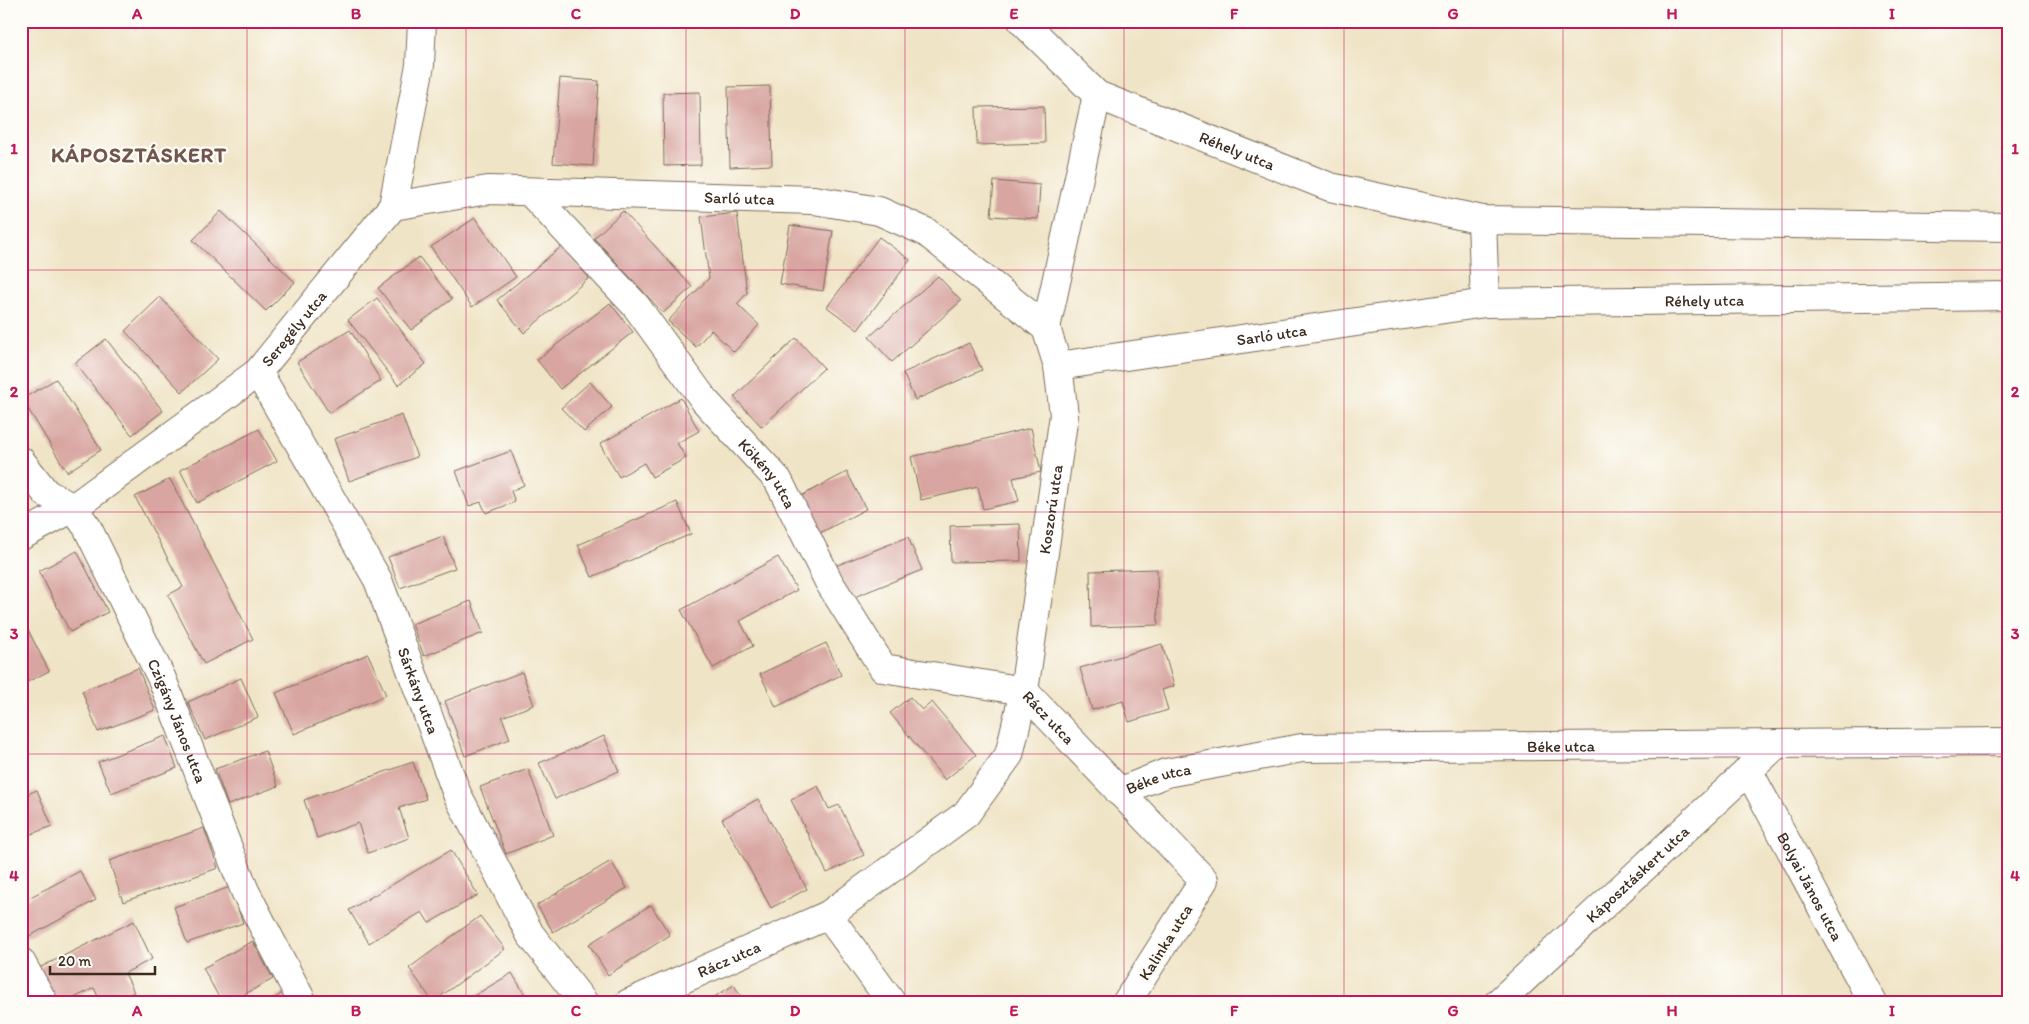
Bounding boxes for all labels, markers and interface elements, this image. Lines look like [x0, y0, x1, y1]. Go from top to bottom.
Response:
text: A [131, 4, 143, 23]
text: B [351, 4, 362, 23]
text: C [571, 4, 582, 23]
text: D [790, 4, 801, 23]
text: E [1010, 4, 1019, 23]
text: F [1230, 4, 1239, 23]
text: G [1447, 4, 1459, 23]
text: H [1666, 4, 1678, 23]
text: I [1889, 4, 1895, 23]
street label: Réhely utca [1196, 127, 1278, 174]
text: 1 [10, 139, 18, 158]
text: 1 [2011, 139, 2019, 158]
district label: KÁPOSZTÁSKERT [51, 142, 227, 167]
street label: Sarló utca [704, 188, 776, 209]
street label: Seregély utca [257, 286, 331, 371]
street label: Réhely utca [1664, 291, 1745, 311]
street label: Sarló utca [1235, 320, 1309, 350]
text: 2 [10, 382, 19, 401]
text: 2 [2011, 382, 2020, 401]
street label: Kökény utca [734, 434, 800, 512]
street label: Koszorú utca [1035, 463, 1067, 555]
text: 3 [10, 624, 19, 643]
text: 3 [2011, 624, 2020, 643]
street label: Sárkány utca [394, 645, 443, 737]
street label: Czigány János utca [143, 656, 211, 786]
street label: Rácz utca [1019, 687, 1078, 748]
street label: Béke utca [1527, 737, 1596, 756]
street label: Béke utca [1123, 759, 1193, 798]
street label: Káposztáskert utca [1582, 821, 1694, 927]
street label: Bolyai János utca [1773, 829, 1847, 945]
text: 4 [9, 866, 19, 885]
text: 4 [2010, 866, 2020, 885]
street label: Kalinka utca [1135, 901, 1196, 984]
street label: Rácz utca [695, 937, 763, 982]
scale bar [50, 944, 155, 976]
text: 20 m [58, 952, 92, 970]
text: A [131, 1001, 143, 1020]
text: B [351, 1001, 362, 1020]
text: C [571, 1001, 582, 1020]
text: D [790, 1001, 801, 1020]
text: E [1010, 1001, 1019, 1020]
text: F [1230, 1001, 1239, 1020]
text: G [1447, 1001, 1459, 1020]
text: H [1666, 1001, 1678, 1020]
text: I [1889, 1001, 1895, 1020]

